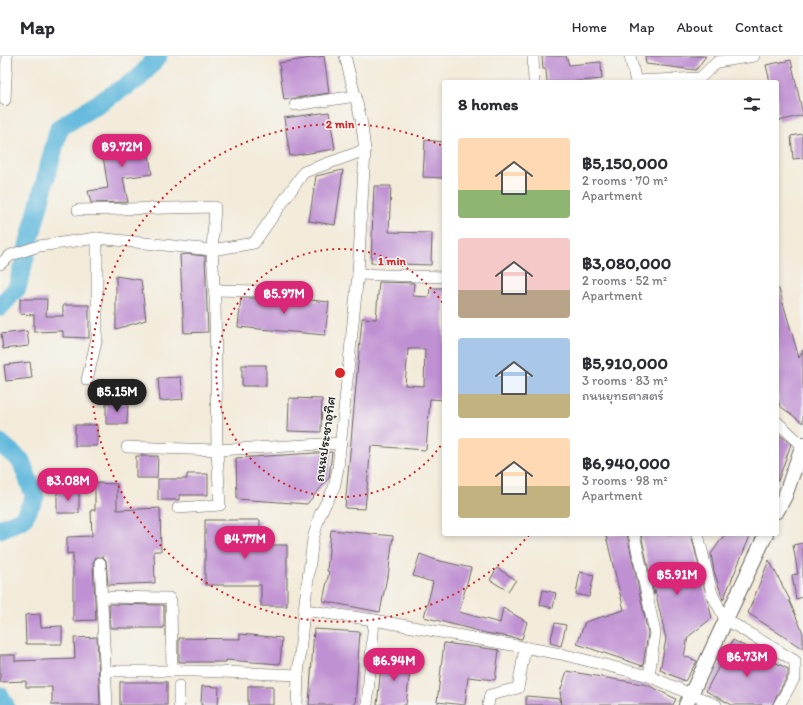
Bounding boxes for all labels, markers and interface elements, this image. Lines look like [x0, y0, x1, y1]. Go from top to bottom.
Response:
text: Map [20, 16, 55, 39]
text: Home [572, 19, 607, 36]
text: Map [629, 19, 655, 36]
text: About [677, 19, 713, 36]
text: Contact [735, 19, 783, 36]
icon: filters [741, 93, 763, 115]
text: 8 homes [458, 94, 518, 114]
text: 2 min [326, 117, 355, 131]
pin: ฿9.72M [89, 134, 155, 168]
text: ฿9.72M [101, 139, 143, 154]
text: ฿5,150,000 [582, 153, 668, 173]
icon: home [490, 154, 538, 202]
text: 2 rooms · 70 m² [582, 173, 668, 188]
text: Apartment [582, 188, 643, 203]
text: ฿3,080,000 [582, 253, 671, 273]
text: 1 min [378, 254, 407, 268]
icon: home [490, 254, 538, 302]
text: 2 rooms · 52 m² [582, 273, 667, 288]
pin: ฿5.97M [251, 281, 317, 315]
text: ฿5.97M [263, 286, 305, 301]
text: Apartment [582, 288, 643, 303]
text: ฿5,910,000 [582, 353, 668, 373]
icon: home [490, 354, 538, 402]
centre of rings [333, 366, 347, 380]
text: 3 rooms · 83 m² [582, 373, 668, 388]
pin: ฿5.15M [84, 379, 150, 413]
text: ฿5.15M [97, 384, 137, 399]
text: ถนนยุทธศาสตร์ [582, 388, 664, 403]
street label: ถนนประชาอุทิศ [311, 395, 340, 483]
text: ฿6,940,000 [582, 453, 670, 473]
icon: home [490, 454, 538, 502]
pin: ฿3.08M [35, 468, 101, 502]
text: ฿3.08M [46, 473, 90, 488]
text: 3 rooms · 98 m² [582, 473, 668, 488]
text: Apartment [582, 488, 643, 503]
pin: ฿4.77M [212, 526, 278, 560]
text: ฿4.77M [224, 531, 266, 546]
pin: ฿5.91M [644, 562, 710, 596]
text: ฿5.91M [657, 567, 697, 582]
pin: ฿6.73M [714, 644, 780, 678]
pin: ฿6.94M [361, 648, 427, 682]
text: ฿6.73M [726, 649, 768, 664]
text: ฿6.94M [373, 653, 415, 668]

